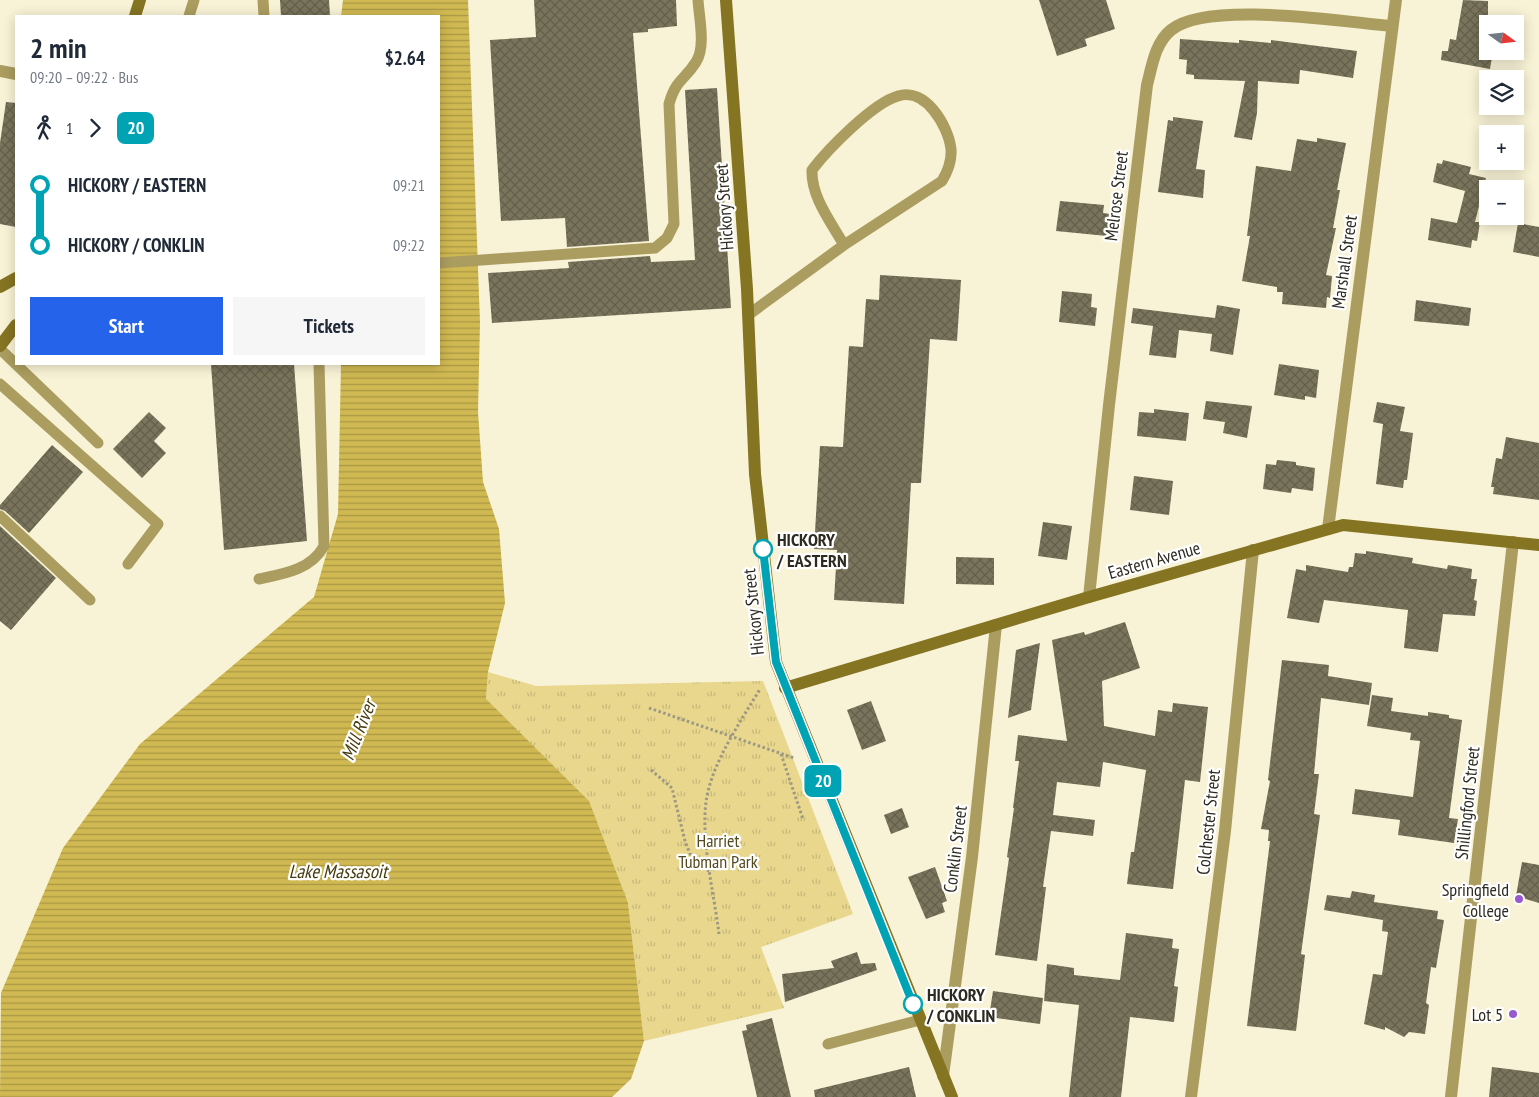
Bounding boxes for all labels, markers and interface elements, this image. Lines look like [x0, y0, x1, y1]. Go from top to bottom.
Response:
north arrow [1479, 15, 1524, 60]
map controls [1479, 15, 1524, 225]
text: 2 min [30, 29, 87, 66]
text: $2.64 [385, 46, 425, 70]
text: 09:20 – 09:22 · Bus [30, 67, 138, 87]
button: layers [1479, 70, 1524, 115]
icon: walk [30, 114, 58, 142]
icon: forward [81, 114, 109, 142]
text: 20 [127, 116, 144, 139]
text: 1 [66, 118, 73, 138]
button: + [1479, 125, 1524, 170]
street label: Melrose Street [1099, 150, 1133, 242]
street label: Hickory Street [709, 163, 738, 251]
text: HICKORY / EASTERN [68, 173, 206, 197]
text: 09:21 [393, 175, 425, 195]
button: − [1479, 180, 1524, 225]
street label: Marshall Street [1326, 214, 1362, 310]
text: HICKORY / CONKLIN [68, 233, 205, 257]
text: 09:22 [393, 235, 425, 255]
button: Start [30, 297, 223, 355]
button: Tickets [233, 297, 425, 355]
place label: HICKORY / EASTERN [776, 528, 847, 572]
street label: Eastern Avenue [1105, 536, 1203, 584]
marker: HICKORY / EASTERN [753, 539, 773, 559]
street label: Hickory Street [737, 568, 769, 656]
water label: Mill River [335, 694, 382, 764]
street label: Shillingford Street [1450, 745, 1484, 861]
line badge: 20 [800, 765, 846, 797]
street label: Colchester Street [1191, 768, 1225, 876]
text: 20 [814, 769, 832, 792]
street label: Conklin Street [938, 804, 972, 894]
park label: Harriet Tubman Park [678, 829, 758, 873]
water label: Lake Massasoit [289, 859, 390, 883]
place label: Springfield College [1442, 878, 1509, 922]
marker: Springfield College [1513, 893, 1525, 905]
place label: HICKORY / CONKLIN [926, 983, 995, 1027]
marker: HICKORY / CONKLIN [903, 994, 923, 1014]
place label: Lot 5 [1472, 1003, 1503, 1026]
marker: Lot 5 [1507, 1008, 1519, 1020]

